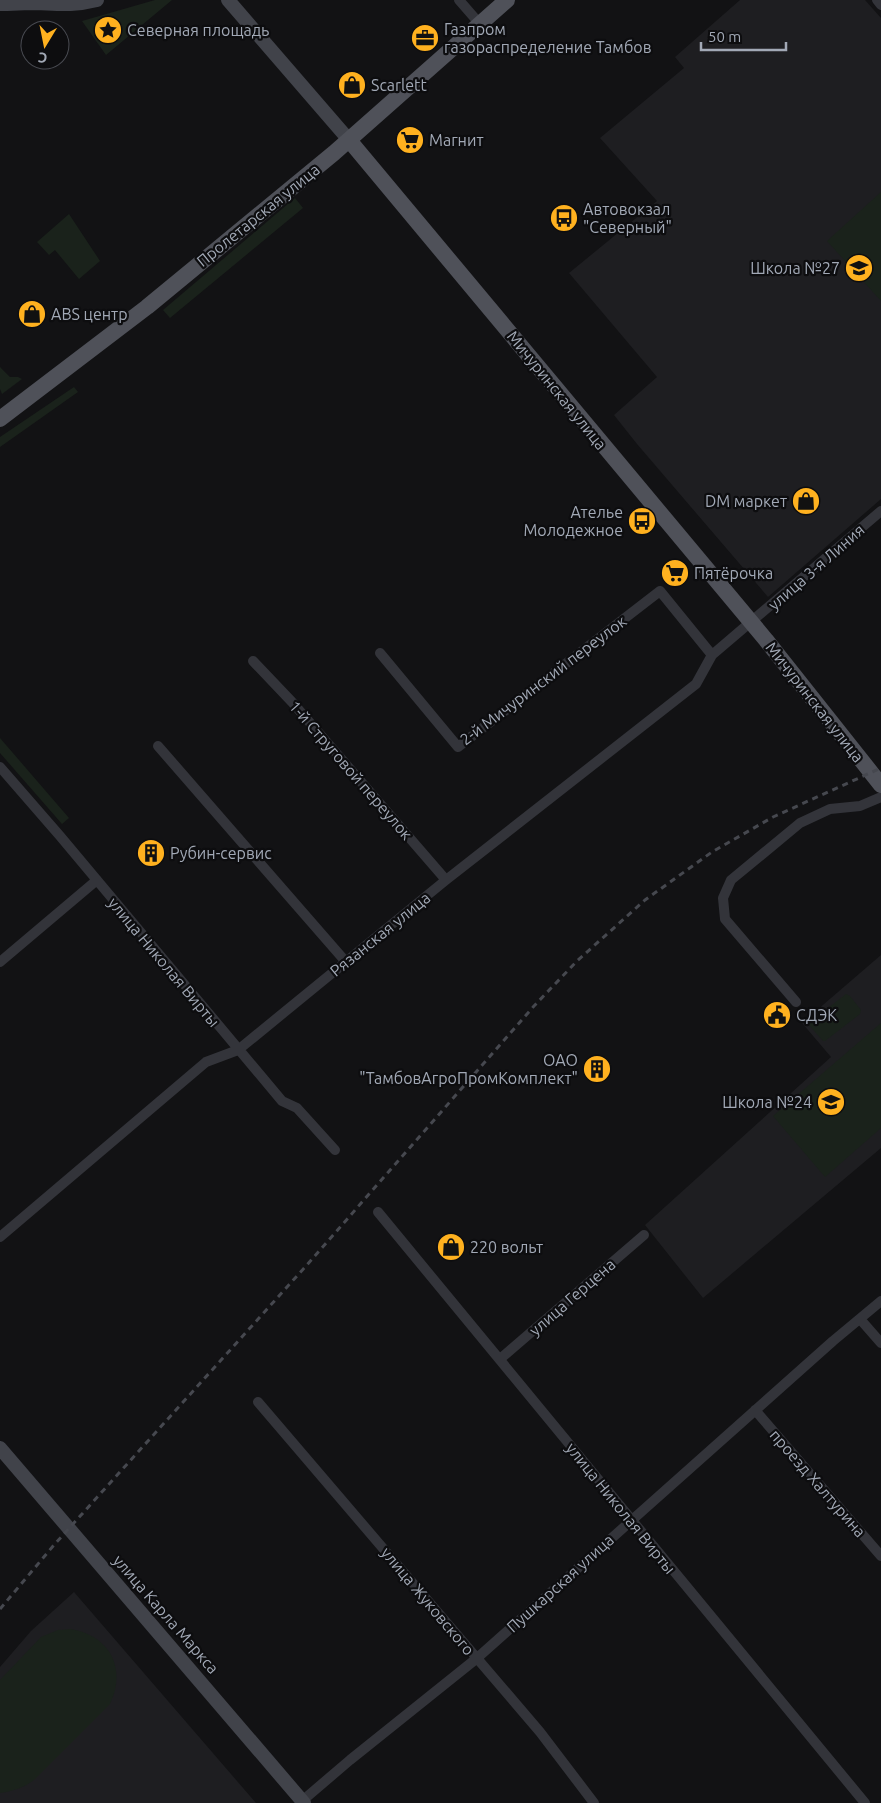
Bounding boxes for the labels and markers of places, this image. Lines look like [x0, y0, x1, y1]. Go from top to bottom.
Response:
place icon: Северная площадь [93, 15, 123, 45]
place label: Газпром газораспределение Тамбов [444, 20, 652, 56]
place label: Северная площадь [127, 21, 269, 39]
office icon: Газпром газораспределение Тамбов [410, 23, 440, 53]
shop icon: Scarlett [337, 70, 367, 100]
place label: Scarlett [371, 76, 427, 94]
supermarket icon: Магнит [395, 125, 425, 155]
place label: Магнит [429, 131, 484, 149]
place label: Автовокзал "Северный" [583, 200, 672, 236]
bus stop icon: Автовокзал "Северный" [549, 203, 579, 233]
school or university icon: Школа №27 [844, 253, 874, 283]
place label: Школа №27 [750, 259, 840, 277]
shop icon: ABS центр [17, 299, 47, 329]
place label: ABS центр [51, 305, 128, 323]
shop icon: DM маркет [791, 486, 821, 516]
place label: DM маркет [705, 492, 787, 510]
place label: Ателье Молодежное [523, 503, 623, 539]
bus stop icon: Ателье Молодежное [627, 506, 657, 536]
supermarket icon: Пятёрочка [660, 558, 690, 588]
place label: Пятёрочка [694, 564, 773, 582]
building icon: Рубин-сервис [136, 838, 166, 868]
place label: Рубин-сервис [170, 844, 272, 862]
public building icon: СДЭК [762, 1000, 792, 1030]
place label: СДЭК [796, 1006, 837, 1024]
place label: ОАО "ТамбовАгроПромКомплект" [359, 1051, 578, 1087]
building icon: ОАО "ТамбовАгроПромКомплект" [582, 1054, 612, 1084]
school or university icon: Школа №24 [816, 1087, 846, 1117]
place label: Школа №24 [722, 1093, 812, 1111]
shop icon: 220 вольт [436, 1232, 466, 1262]
place label: 220 вольт [470, 1238, 543, 1256]

